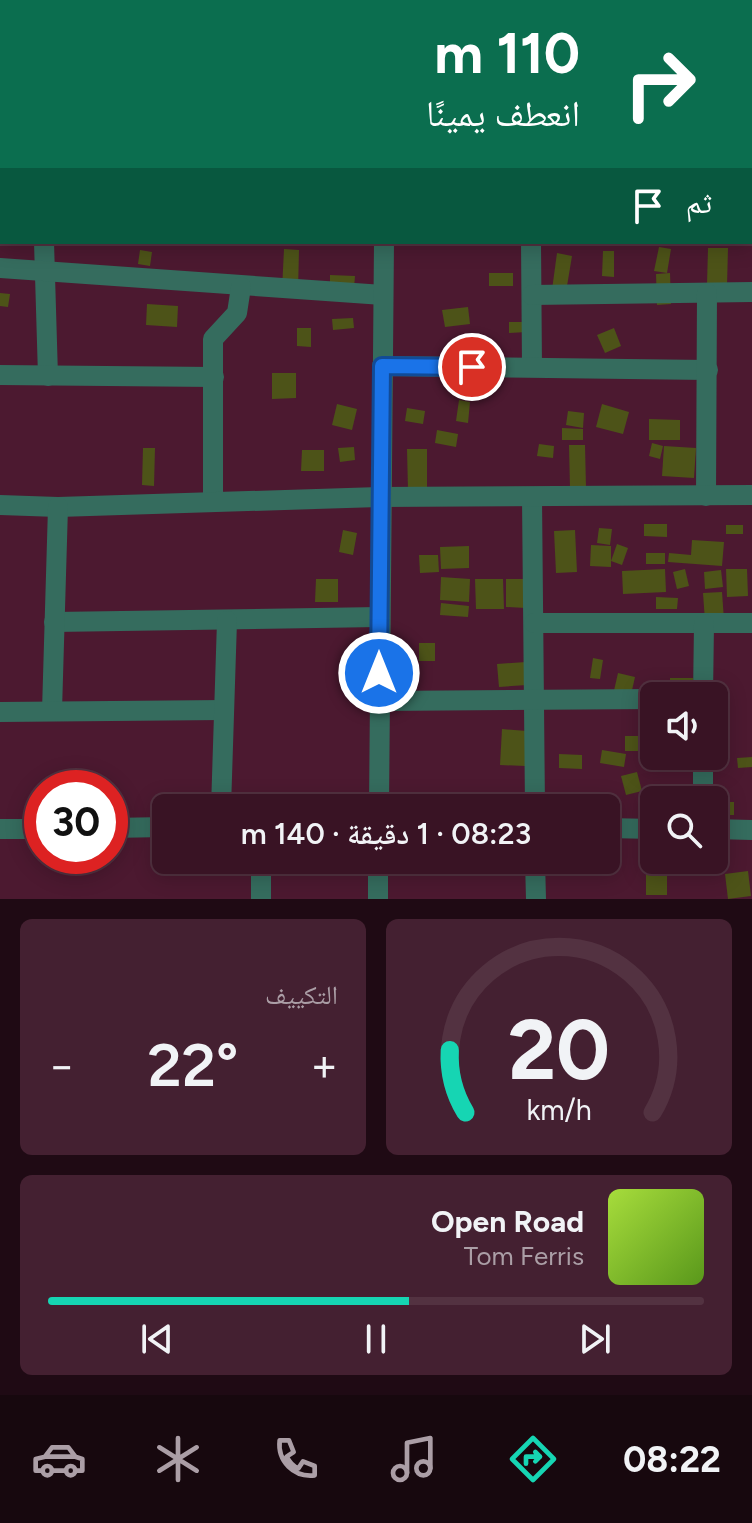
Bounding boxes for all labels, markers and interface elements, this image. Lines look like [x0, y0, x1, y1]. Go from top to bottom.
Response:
text: 110 m [434, 20, 580, 87]
icon: right [608, 32, 712, 136]
text: انعطف يمينًا [426, 92, 580, 135]
icon: arrive [626, 184, 670, 228]
text: ثم [686, 184, 712, 221]
pin [438, 333, 506, 401]
icon: arrive [450, 345, 494, 389]
position arrow [337, 631, 421, 715]
map controls [640, 682, 728, 874]
button: sound [640, 682, 728, 770]
speed limit sign: 30 [24, 770, 128, 874]
button: search [640, 786, 728, 874]
text: 08:23 · 1 دقيقة · 140 m [241, 815, 531, 852]
text: التكييف [265, 979, 338, 1011]
text: 20 [508, 1000, 610, 1100]
text: 22° [148, 1029, 238, 1101]
text: − [48, 1039, 75, 1092]
text: + [311, 1039, 338, 1092]
text: km/h [526, 1093, 592, 1127]
text: Open Road [431, 1203, 584, 1240]
text: Tom Ferris [464, 1240, 584, 1272]
icon: previous [135, 1317, 179, 1361]
icon: pause [354, 1317, 398, 1361]
icon: next [573, 1317, 617, 1361]
icon: car [31, 1431, 87, 1487]
icon: climate [150, 1431, 206, 1487]
icon: phone [268, 1431, 324, 1487]
icon: music [386, 1431, 442, 1487]
icon: directions [505, 1431, 561, 1487]
text: 08:22 [623, 1438, 721, 1481]

